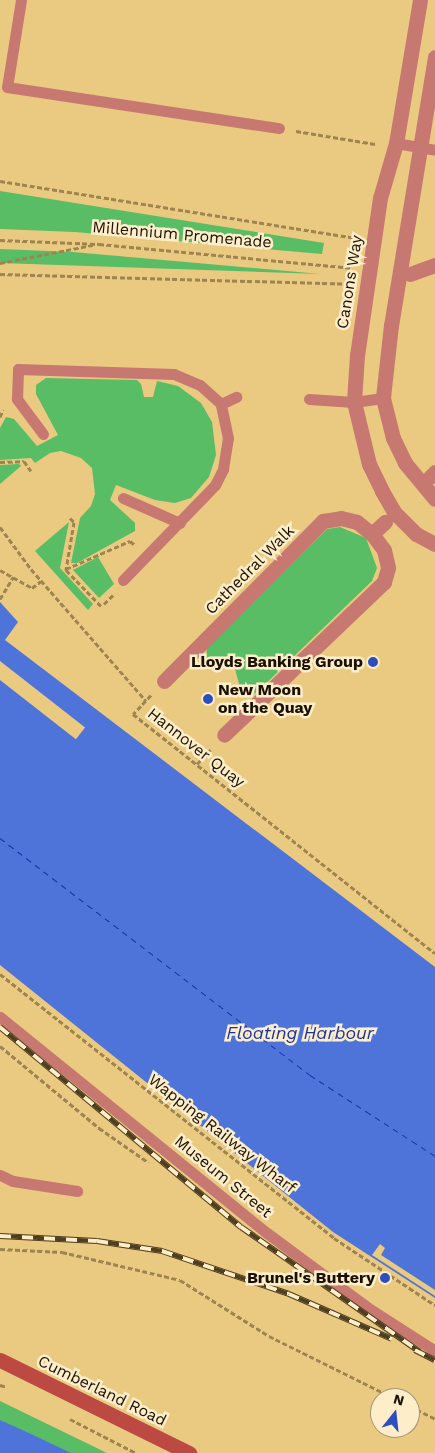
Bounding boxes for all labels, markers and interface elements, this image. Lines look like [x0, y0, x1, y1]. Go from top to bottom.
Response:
street label: Millennium Promenade [92, 218, 272, 252]
street label: Canons Way [333, 234, 367, 330]
street label: Cathedral Walk [201, 521, 299, 619]
place label: Lloyds Banking Group [191, 652, 363, 672]
marker: Lloyds Banking Group [367, 656, 379, 668]
place label: New Moon on the Quay [218, 680, 312, 718]
marker: New Moon on the Quay [202, 693, 214, 705]
street label: Hannover Quay [143, 704, 249, 792]
water label: Floating Harbour [226, 1022, 374, 1044]
street label: Wapping Railway Wharf [144, 1070, 300, 1198]
street label: Museum Street [170, 1132, 276, 1222]
place label: Brunel's Buttery [247, 1268, 375, 1288]
marker: Brunel's Buttery [379, 1272, 391, 1284]
street label: Cumberland Road [35, 1352, 169, 1430]
north arrow [370, 1388, 420, 1438]
text: N [392, 1390, 406, 1409]

